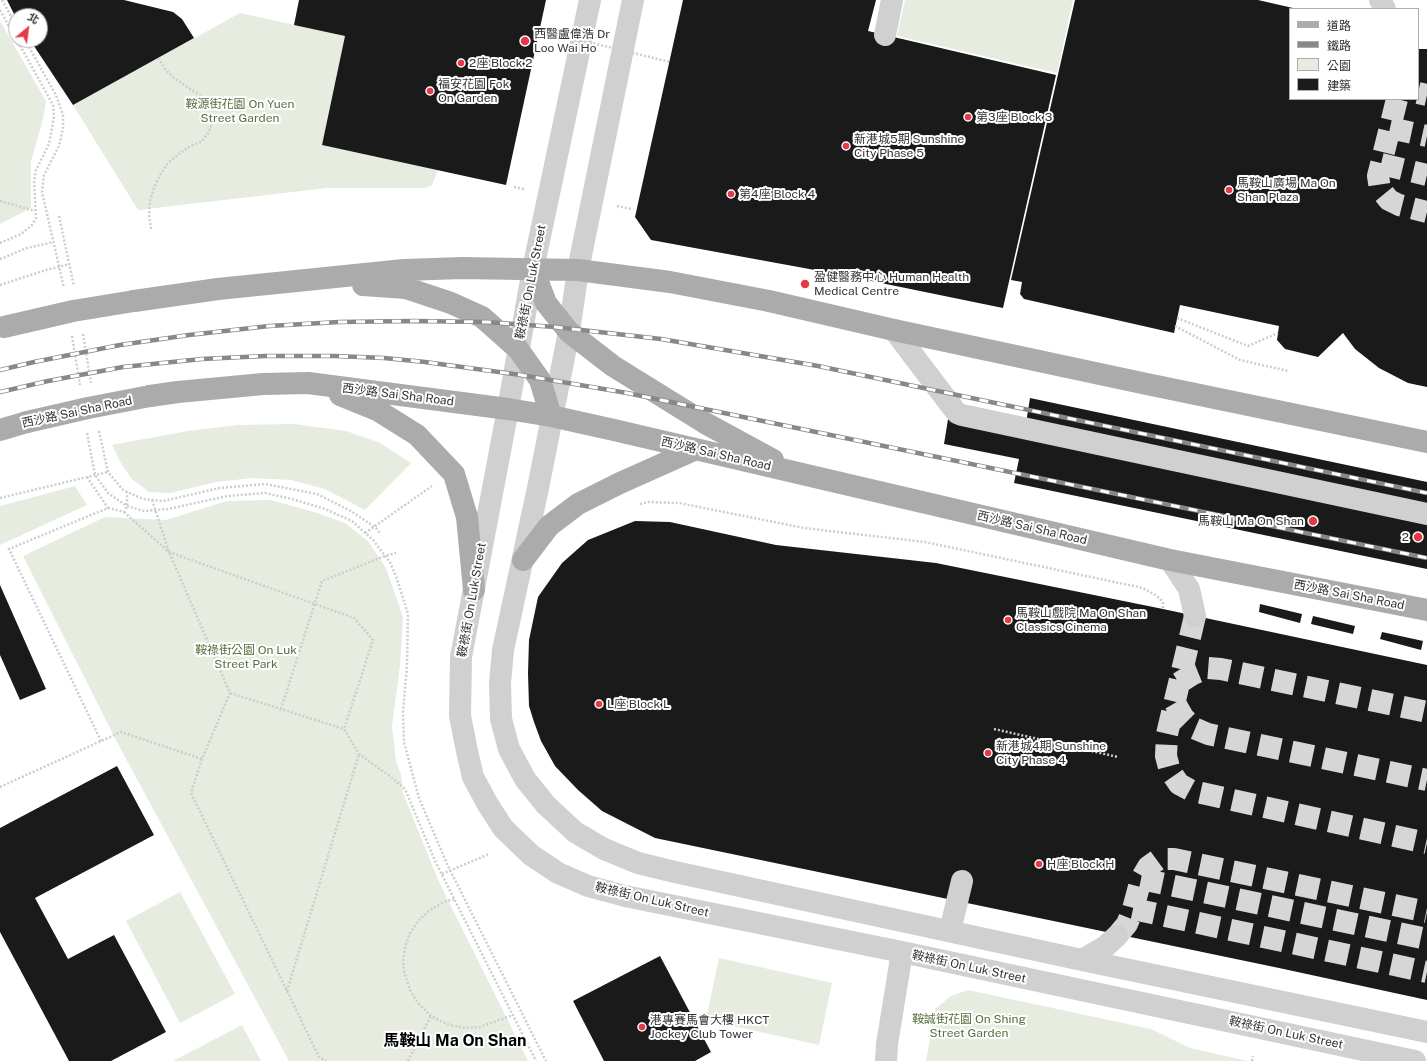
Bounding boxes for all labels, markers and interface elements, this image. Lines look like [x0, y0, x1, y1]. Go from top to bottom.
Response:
north arrow [8, 8, 48, 48]
legend [1289, 8, 1419, 100]
text: 北 [26, 10, 41, 26]
text: 道路 [1327, 19, 1351, 33]
place label: 西醫盧偉浩 Dr Loo Wai Ho [534, 27, 610, 55]
marker: 西醫盧偉浩 Dr Loo Wai Ho [519, 35, 531, 47]
text: 鐵路 [1327, 39, 1351, 53]
place label: 2座 Block 2 [469, 56, 532, 70]
marker: 2座 Block 2 [456, 58, 466, 68]
text: 公園 [1327, 59, 1351, 73]
place label: 福安花園 Fok On Garden [438, 77, 509, 105]
text: 建築 [1327, 79, 1351, 93]
marker: 福安花園 Fok On Garden [425, 86, 435, 96]
park label: 鞍源街花園 On Yuen Street Garden [186, 97, 294, 125]
place label: 第3座 Block 3 [976, 110, 1052, 124]
marker: 第3座 Block 3 [963, 112, 973, 122]
place label: 新港城5期 Sunshine City Phase 5 [854, 132, 964, 160]
marker: 新港城5期 Sunshine City Phase 5 [841, 141, 851, 151]
place label: 馬鞍山廣場 Ma On Shan Plaza [1237, 176, 1336, 204]
marker: 馬鞍山廣場 Ma On Shan Plaza [1224, 185, 1234, 195]
place label: 第4座 Block 4 [739, 187, 815, 201]
marker: 第4座 Block 4 [726, 189, 736, 199]
street label: 鞍祿街 On Luk Street [513, 224, 549, 340]
place label: 盈健醫務中心 Human Health Medical Centre [814, 270, 969, 298]
marker: 盈健醫務中心 Human Health Medical Centre [799, 278, 811, 290]
street label: 西沙路 Sai Sha Road [341, 381, 455, 409]
street label: 西沙路 Sai Sha Road [21, 393, 133, 431]
street label: 西沙路 Sai Sha Road [660, 434, 772, 474]
street label: 西沙路 Sai Sha Road [976, 508, 1088, 548]
place label: 馬鞍山 Ma On Shan [1198, 514, 1304, 528]
marker: 馬鞍山 Ma On Shan [1307, 515, 1319, 527]
place label: 2 [1402, 530, 1409, 544]
marker: 2 [1412, 531, 1424, 543]
street label: 鞍祿街 On Luk Street [455, 542, 489, 658]
street label: 西沙路 Sai Sha Road [1292, 577, 1406, 613]
place label: 馬鞍山戲院 Ma On Shan Classics Cinema [1016, 606, 1146, 634]
marker: 馬鞍山戲院 Ma On Shan Classics Cinema [1003, 615, 1013, 625]
park label: 鞍祿街公園 On Luk Street Park [195, 643, 297, 671]
place label: L座 Block L [607, 697, 670, 711]
marker: L座 Block L [594, 699, 604, 709]
place label: 新港城4期 Sunshine City Phase 4 [996, 739, 1106, 767]
marker: 新港城4期 Sunshine City Phase 4 [983, 748, 993, 758]
place label: H座 Block H [1047, 857, 1115, 871]
marker: H座 Block H [1034, 859, 1044, 869]
street label: 鞍祿街 On Luk Street [594, 880, 710, 920]
street label: 鞍祿街 On Luk Street [911, 948, 1027, 986]
park label: 鞍誠街花園 On Shing Street Garden [912, 1012, 1026, 1040]
place label: 港專賽馬會大樓 HKCT Jockey Club Tower [650, 1013, 769, 1041]
street label: 鞍祿街 On Luk Street [1228, 1014, 1344, 1052]
marker: 港專賽馬會大樓 HKCT Jockey Club Tower [637, 1022, 647, 1032]
district label: 馬鞍山 Ma On Shan [383, 1031, 527, 1051]

